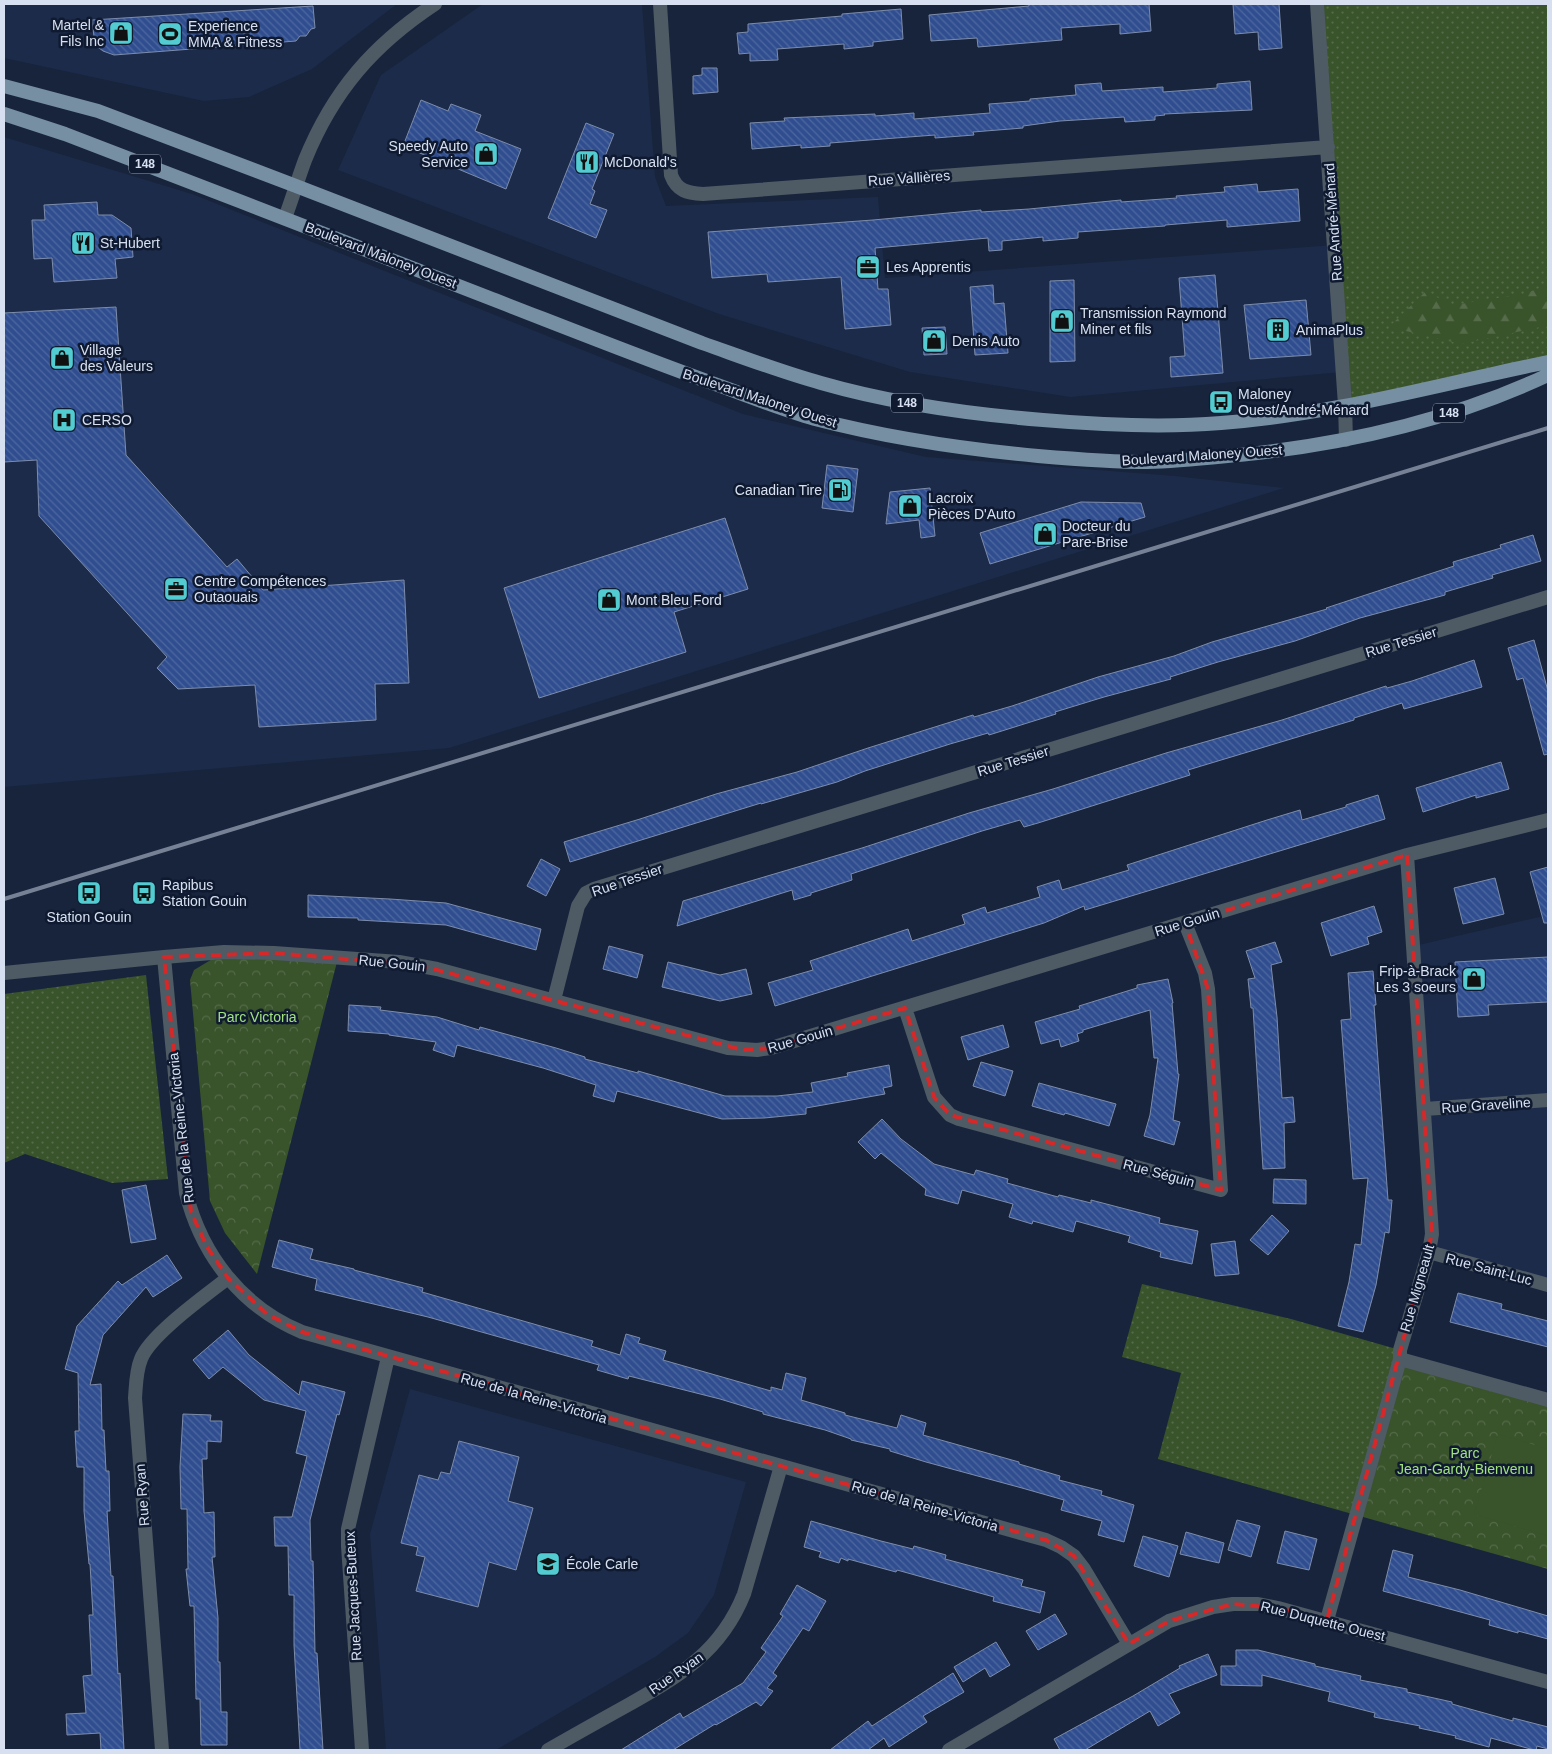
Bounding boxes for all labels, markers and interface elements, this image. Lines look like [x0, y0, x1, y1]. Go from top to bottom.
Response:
place label: Martel & Fils Inc [52, 17, 105, 49]
place label: Experience MMA & Fitness [188, 18, 282, 50]
shop icon: Martel & Fils Inc [108, 20, 134, 46]
sports icon: Experience MMA & Fitness [157, 21, 183, 47]
place label: Speedy Auto Service [389, 138, 468, 170]
shop icon: Speedy Auto Service [473, 141, 499, 167]
restaurant icon: McDonald's [574, 149, 600, 175]
road number: 148 [129, 154, 161, 173]
place label: McDonald's [604, 154, 677, 170]
street label: Rue André-Ménard [1321, 162, 1345, 282]
street label: Rue Vallières [867, 167, 951, 189]
street label: Boulevard Maloney Ouest [303, 219, 459, 291]
restaurant icon: St-Hubert [70, 230, 96, 256]
place label: St-Hubert [100, 235, 160, 251]
office icon: Les Apprentis [855, 254, 881, 280]
place label: Les Apprentis [886, 259, 971, 275]
place label: Transmission Raymond Miner et fils [1080, 305, 1227, 337]
shop icon: Transmission Raymond Miner et fils [1049, 308, 1075, 334]
building icon: AnimaPlus [1265, 317, 1291, 343]
place label: AnimaPlus [1296, 322, 1363, 338]
shop icon: Denis Auto [921, 328, 947, 354]
place label: Denis Auto [952, 333, 1020, 349]
place label: Village des Valeurs [80, 342, 153, 374]
shop icon: Village des Valeurs [49, 345, 75, 371]
street label: Boulevard Maloney Ouest [681, 366, 839, 431]
place label: Maloney Ouest/André-Ménard [1238, 386, 1369, 418]
bus stop icon: Maloney Ouest/André-Ménard [1208, 389, 1234, 415]
road number: 148 [891, 393, 923, 412]
road number: 148 [1433, 403, 1465, 422]
hospital icon: CERSO [51, 407, 77, 433]
place label: CERSO [82, 412, 132, 428]
street label: Boulevard Maloney Ouest [1121, 441, 1283, 469]
fuel station icon: Canadian Tire [827, 477, 853, 503]
place label: Canadian Tire [735, 482, 822, 498]
place label: Lacroix Pièces D'Auto [928, 490, 1016, 522]
shop icon: Lacroix Pièces D'Auto [897, 493, 923, 519]
place label: Docteur du Pare-Brise [1062, 518, 1130, 550]
shop icon: Docteur du Pare-Brise [1032, 521, 1058, 547]
place label: Centre Compétences Outaouais [194, 573, 326, 605]
office icon: Centre Compétences Outaouais [163, 576, 189, 602]
shop icon: Mont Bleu Ford [596, 587, 622, 613]
place label: Mont Bleu Ford [626, 592, 722, 608]
street label: Rue Tessier [1363, 623, 1439, 660]
street label: Rue Tessier [975, 742, 1051, 779]
street label: Rue Tessier [590, 860, 665, 900]
place label: Rapibus Station Gouin [162, 877, 247, 909]
bus stop icon: Station Gouin [76, 880, 102, 906]
bus stop icon: Rapibus Station Gouin [131, 880, 157, 906]
street label: Rue Gouin [1153, 905, 1221, 939]
place label: Station Gouin [47, 909, 131, 925]
street label: Rue Gouin [358, 952, 426, 974]
place label: Frip-à-Brack Les 3 soeurs [1376, 963, 1457, 995]
shop icon: Frip-à-Brack Les 3 soeurs [1461, 966, 1487, 992]
park label: Parc Victoria [217, 1009, 297, 1025]
street label: Rue Gouin [766, 1022, 834, 1056]
street label: Rue de la Reine-Victoria [165, 1052, 197, 1204]
street label: Rue Graveline [1441, 1094, 1531, 1116]
street label: Rue Séguin [1122, 1156, 1196, 1190]
street label: Rue Migneault [1397, 1242, 1437, 1334]
street label: Rue Saint-Luc [1444, 1250, 1534, 1288]
street label: Rue de la Reine-Victoria [459, 1369, 609, 1427]
park label: Parc Jean-Gardy-Bienvenu [1397, 1445, 1533, 1477]
street label: Rue Ryan [132, 1463, 152, 1527]
street label: Rue de la Reine-Victoria [850, 1477, 1000, 1535]
street label: Rue Jacques-Buteux [342, 1531, 364, 1661]
school or university icon: École Carle [535, 1551, 561, 1577]
place label: École Carle [566, 1556, 639, 1572]
street label: Rue Duquette Ouest [1259, 1598, 1387, 1644]
street label: Rue Ryan [646, 1649, 706, 1697]

